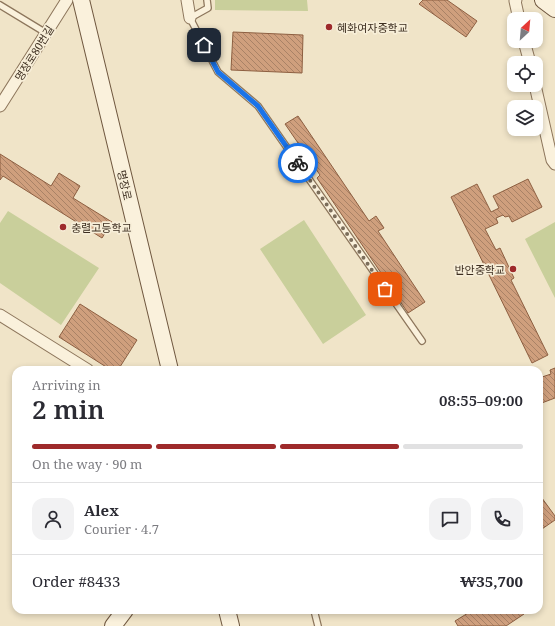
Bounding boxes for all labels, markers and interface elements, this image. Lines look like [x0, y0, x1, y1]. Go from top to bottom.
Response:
north arrow [507, 12, 543, 48]
map controls [507, 12, 543, 136]
place label: 혜화여자중학교 [337, 20, 408, 35]
street label: 명장로80번길 [11, 22, 57, 84]
marker: 혜화여자중학교 [324, 22, 334, 32]
pin [187, 28, 221, 62]
icon: home [193, 34, 215, 56]
button: locate [507, 56, 543, 92]
button: layers [507, 100, 543, 136]
courier [278, 143, 318, 183]
icon: bike [287, 152, 309, 174]
street label: 명장로 [114, 169, 136, 201]
place label: 충렬고등학교 [71, 220, 132, 235]
marker: 충렬고등학교 [58, 222, 68, 232]
place label: 반안중학교 [454, 262, 505, 277]
marker: 반안중학교 [508, 264, 518, 274]
pin [368, 272, 402, 306]
icon: bag [374, 278, 396, 300]
text: Arriving in [32, 376, 101, 394]
text: 08:55–09:00 [439, 390, 523, 410]
text: 2 min [32, 391, 105, 427]
text: On the way · 90 m [32, 455, 142, 473]
button: person [32, 498, 74, 540]
button: chat [429, 498, 471, 540]
button: phone [481, 498, 523, 540]
text: Alex [84, 500, 119, 520]
text: Courier · 4.7 [84, 520, 159, 538]
text: Order #8433 [32, 571, 120, 591]
text: ₩35,700 [460, 571, 523, 591]

